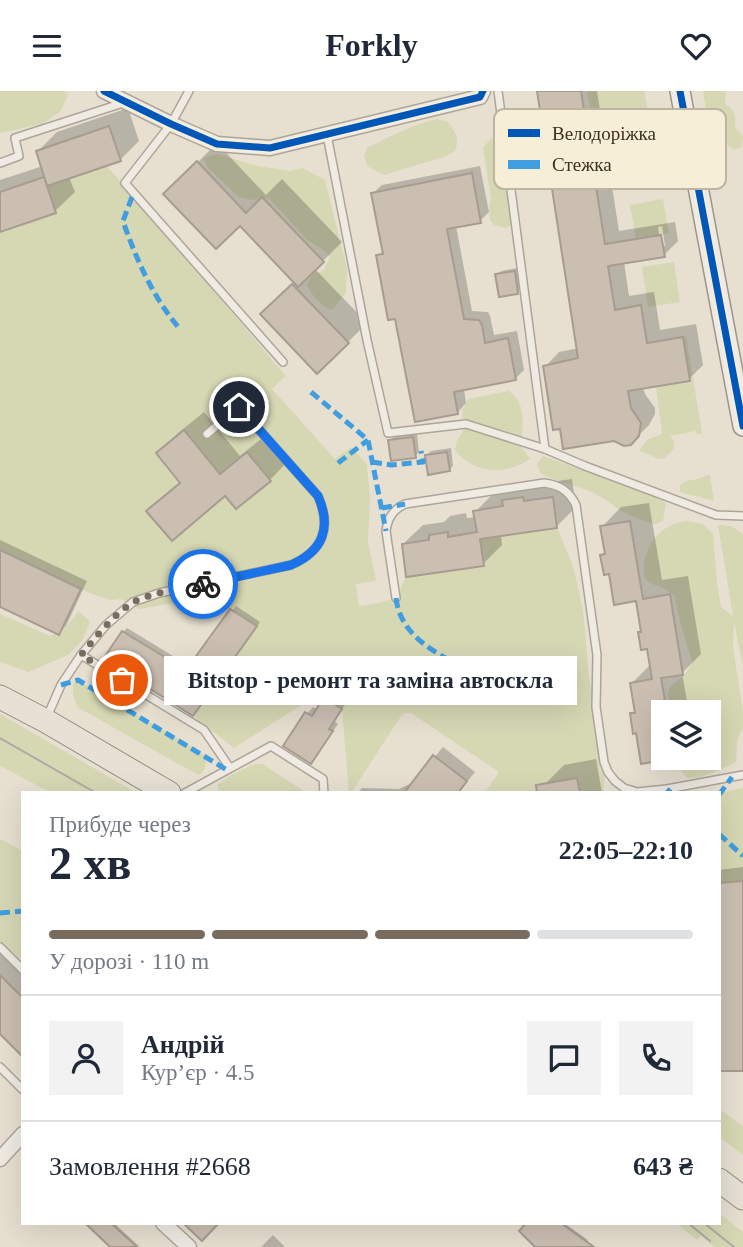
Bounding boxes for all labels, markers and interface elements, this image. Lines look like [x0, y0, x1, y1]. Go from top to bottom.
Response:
icon: menu [28, 27, 66, 65]
text: Forkly [325, 27, 418, 63]
icon: heart [677, 27, 715, 65]
legend [494, 109, 726, 189]
text: Велодоріжка [552, 123, 657, 144]
text: Стежка [552, 154, 612, 175]
pin [209, 377, 269, 437]
icon: home [220, 388, 258, 426]
courier [168, 549, 238, 619]
icon: bike [184, 565, 222, 603]
pin [92, 650, 152, 710]
callout: Bitstop - ремонт та заміна автоскла [164, 655, 577, 705]
icon: bag [103, 661, 141, 699]
text: Bitstop - ремонт та заміна автоскла [188, 668, 553, 693]
map controls [651, 700, 721, 770]
button: layers [651, 700, 721, 770]
text: Прибуде через [49, 812, 191, 837]
text: 22:05–22:10 [559, 836, 693, 865]
text: 2 хв [49, 838, 131, 889]
text: У дорозі · 110 m [49, 949, 209, 974]
button: person [49, 1021, 123, 1095]
button: chat [527, 1021, 601, 1095]
button: phone [619, 1021, 693, 1095]
text: Андрій [141, 1030, 225, 1059]
text: Кур’єр · 4.5 [141, 1060, 255, 1085]
text: Замовлення #2668 [49, 1152, 251, 1181]
text: 643 ₴ [633, 1152, 693, 1181]

